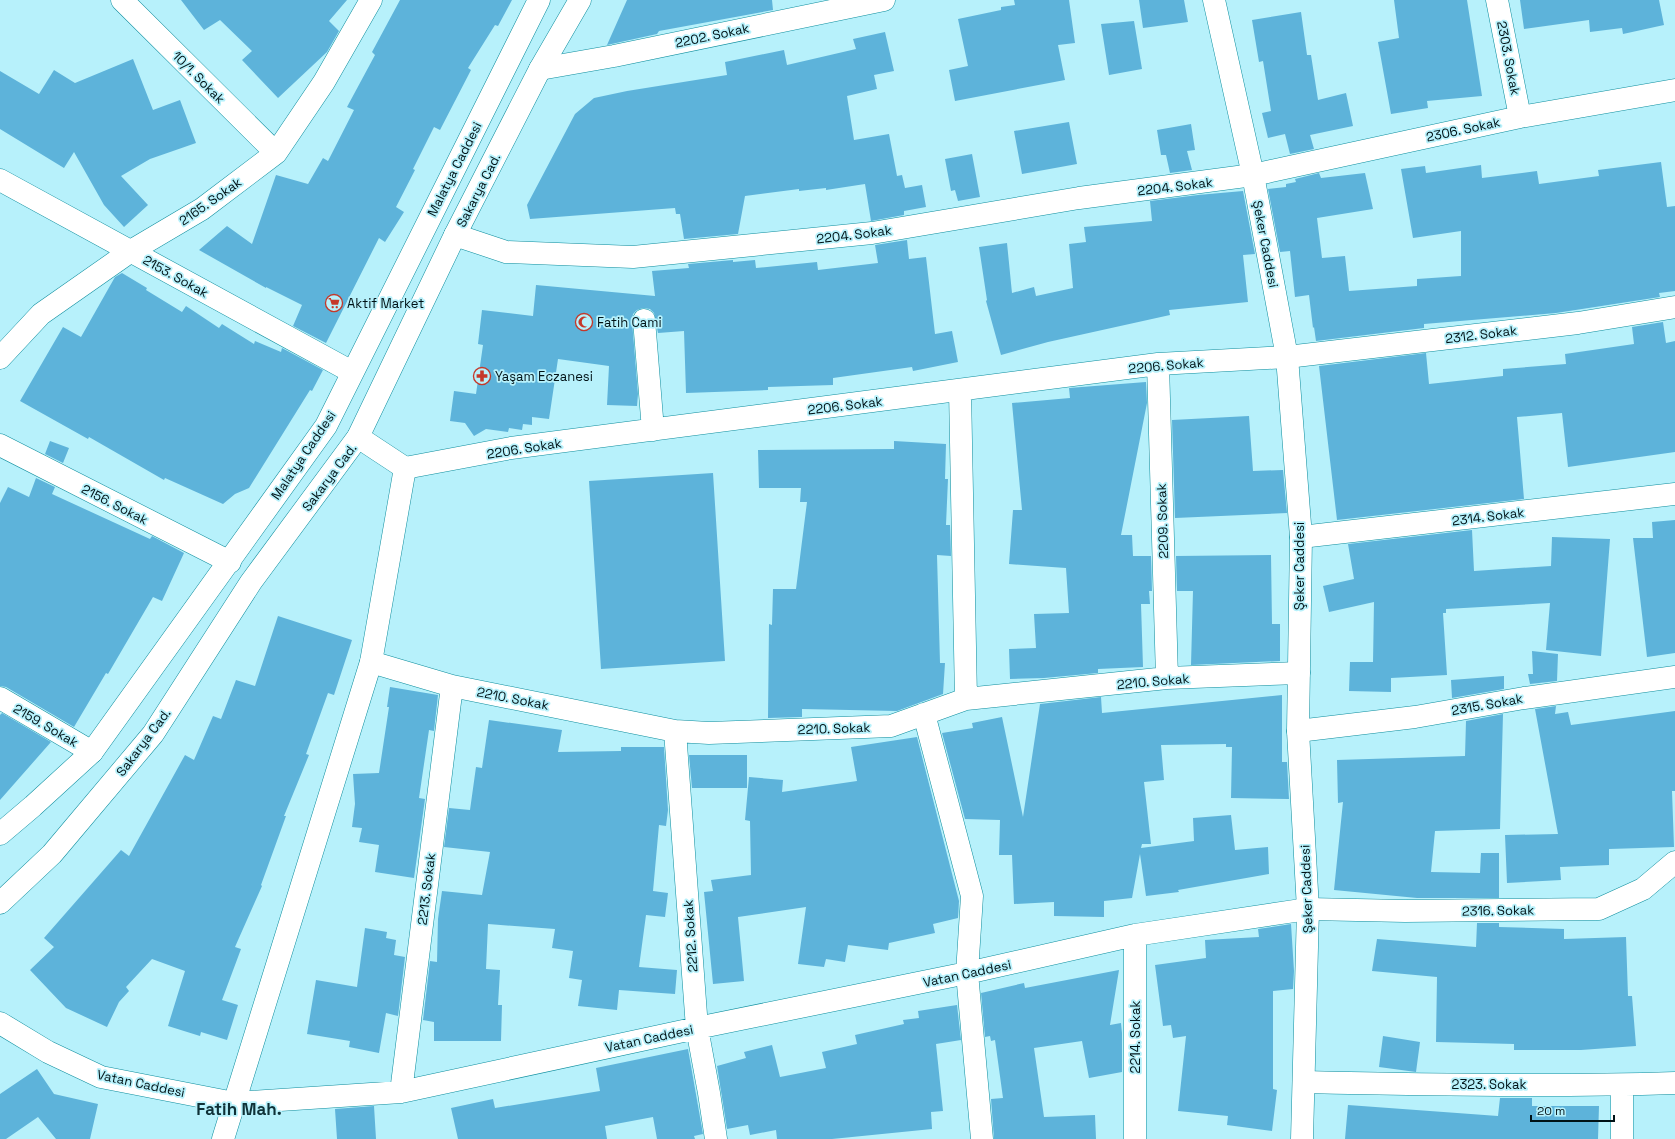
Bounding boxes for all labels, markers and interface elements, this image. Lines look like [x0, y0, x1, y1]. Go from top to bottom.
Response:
street label: 2202. Sokak [673, 19, 751, 52]
street label: 2303. Sokak [1493, 19, 1524, 97]
street label: 10/1. Sokak [169, 47, 229, 107]
street label: 2306. Sokak [1424, 113, 1502, 146]
street label: Malatya Caddesi [423, 119, 486, 219]
street label: Sakarya Cad. [453, 150, 504, 230]
street label: 2204. Sokak [1136, 173, 1214, 200]
street label: 2165. Sokak [176, 174, 245, 229]
street label: Şeker Caddesi [1249, 199, 1282, 289]
street label: 2204. Sokak [815, 221, 893, 248]
street label: 2153. Sokak [140, 251, 212, 301]
supermarket icon: Aktif Market [324, 293, 344, 313]
place label: Aktif Market [347, 295, 424, 312]
mosque icon: Fatih Cami [574, 312, 594, 332]
place label: Fatih Cami [597, 314, 662, 331]
street label: 2312. Sokak [1444, 322, 1518, 347]
street label: 2206. Sokak [1128, 354, 1204, 377]
pharmacy icon: Yaşam Eczanesi [472, 366, 492, 386]
place label: Yaşam Eczanesi [495, 368, 593, 385]
street label: 2206. Sokak [807, 392, 884, 419]
street label: Malatya Caddesi [267, 407, 339, 503]
street label: 2206. Sokak [485, 434, 563, 463]
street label: Sakarya Cad. [298, 440, 360, 515]
street label: 2156. Sokak [79, 480, 151, 528]
street label: 2209. Sokak [1153, 483, 1172, 559]
street label: 2314. Sokak [1451, 504, 1525, 529]
street label: Şeker Caddesi [1291, 522, 1308, 610]
street label: 2210. Sokak [1116, 670, 1190, 693]
street label: 2210. Sokak [476, 683, 550, 714]
street label: 2315. Sokak [1450, 690, 1524, 719]
street label: 2159. Sokak [10, 700, 81, 751]
street label: Sakarya Cad. [112, 705, 174, 780]
street label: 2210. Sokak [797, 719, 871, 738]
street label: Şeker Caddesi [1296, 845, 1317, 933]
street label: 2213. Sokak [414, 852, 439, 926]
street label: 2212. Sokak [679, 899, 702, 973]
street label: 2316. Sokak [1462, 901, 1534, 920]
street label: Vatan Caddesi [922, 956, 1013, 991]
street label: 2214. Sokak [1127, 1001, 1144, 1073]
street label: Vatan Caddesi [604, 1021, 695, 1056]
street label: Vatan Caddesi [95, 1066, 186, 1101]
street label: 2323. Sokak [1452, 1076, 1526, 1093]
scale bar [1531, 1097, 1614, 1123]
district label: Fatih Mah. [196, 1098, 282, 1120]
text: 20 m [1537, 1103, 1565, 1119]

